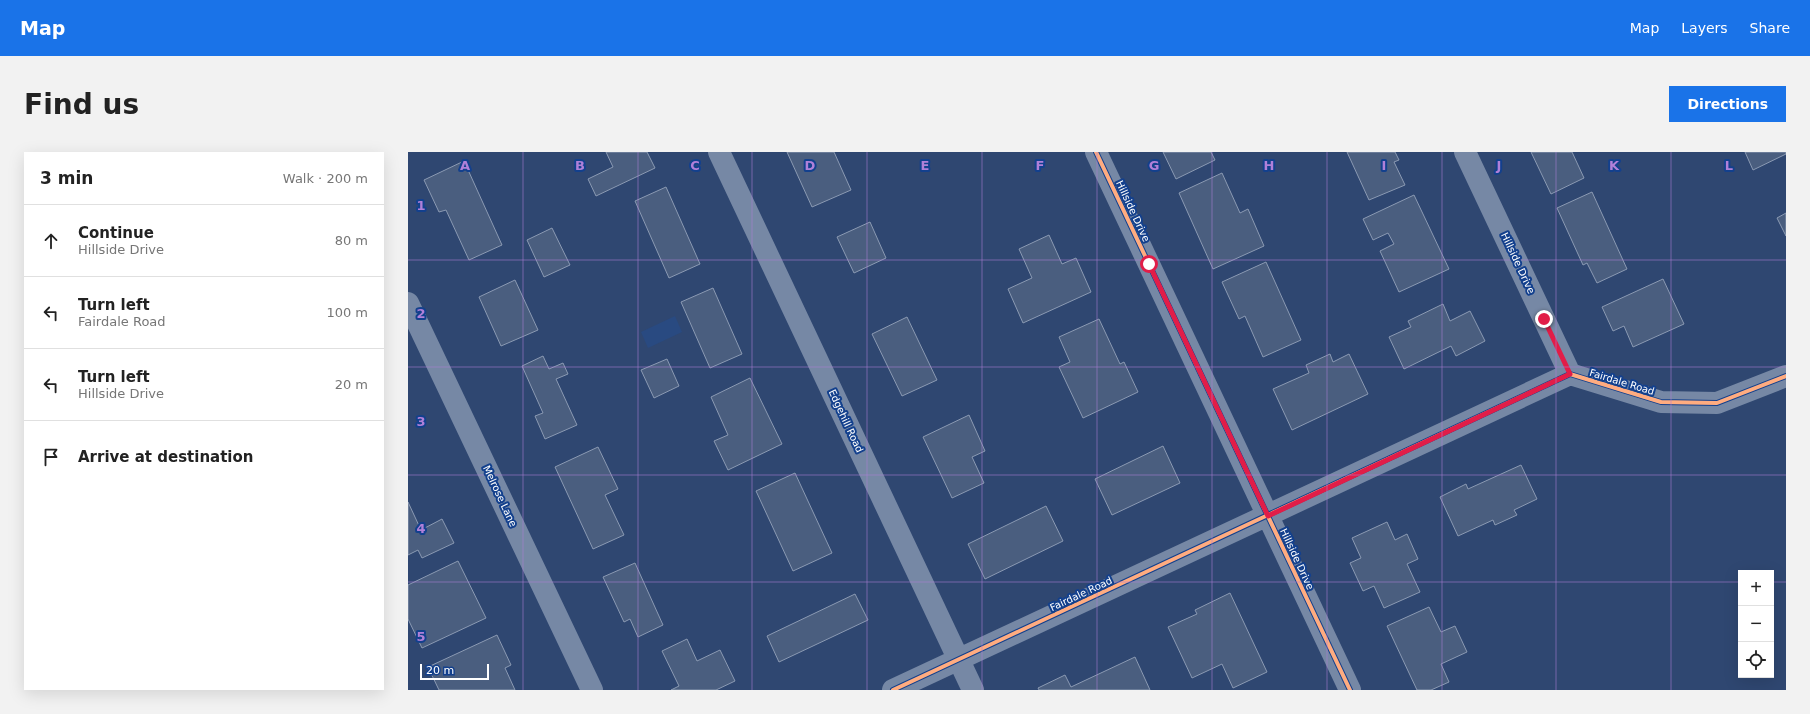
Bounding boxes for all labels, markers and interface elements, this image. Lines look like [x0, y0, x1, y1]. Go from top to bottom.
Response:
text: Map [20, 17, 65, 39]
text: Map [1630, 20, 1659, 36]
text: Layers [1681, 20, 1728, 36]
text: Share [1750, 20, 1790, 36]
button: Directions [1669, 86, 1786, 122]
text: Find us [24, 88, 139, 121]
text: A [460, 158, 470, 173]
text: B [575, 158, 585, 173]
text: C [690, 158, 700, 173]
text: D [805, 158, 816, 173]
text: E [921, 158, 929, 173]
text: F [1036, 158, 1044, 173]
text: G [1149, 158, 1159, 173]
text: H [1264, 158, 1274, 173]
text: I [1382, 158, 1386, 173]
text: J [1496, 158, 1501, 173]
text: K [1609, 158, 1620, 173]
text: L [1725, 158, 1733, 173]
text: 3 min [40, 168, 93, 188]
text: Walk · 200 m [283, 171, 368, 186]
street label: Hillside Drive [1114, 179, 1152, 243]
text: 1 [416, 198, 426, 213]
text: Continue [78, 224, 154, 242]
icon: ahead [40, 230, 62, 252]
street label: Hillside Drive [1499, 231, 1537, 295]
text: 80 m [335, 233, 368, 248]
text: Hillside Drive [78, 242, 164, 257]
route start [1140, 255, 1158, 273]
text: Turn left [78, 296, 150, 314]
icon: left [40, 302, 62, 324]
text: 100 m [326, 305, 368, 320]
text: 2 [416, 306, 426, 321]
route end [1535, 310, 1553, 328]
text: Fairdale Road [78, 314, 166, 329]
street label: Fairdale Road [1588, 367, 1656, 397]
text: Turn left [78, 368, 150, 386]
icon: left [40, 374, 62, 396]
text: 20 m [335, 377, 368, 392]
text: Hillside Drive [78, 386, 164, 401]
street label: Edgehill Road [827, 388, 865, 454]
text: 3 [416, 414, 426, 429]
icon: arrive [40, 446, 62, 468]
text: Arrive at destination [78, 448, 253, 466]
street label: Melrose Lane [481, 464, 519, 528]
text: 4 [416, 521, 426, 536]
street label: Hillside Drive [1278, 527, 1316, 591]
map controls [1738, 570, 1774, 678]
button: + [1738, 570, 1774, 606]
street label: Fairdale Road [1048, 575, 1114, 613]
button: − [1738, 606, 1774, 642]
text: 5 [416, 629, 426, 644]
button: locate [1738, 642, 1774, 678]
scale bar [420, 662, 489, 681]
text: 20 m [426, 664, 454, 677]

